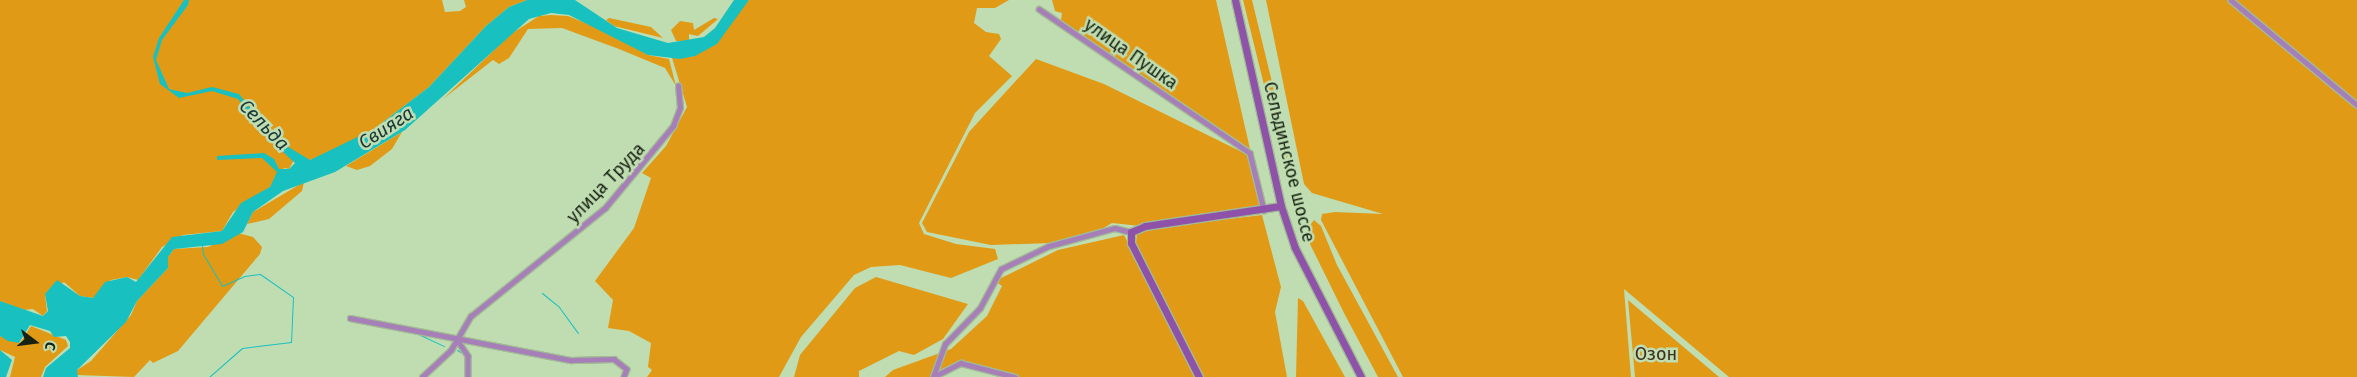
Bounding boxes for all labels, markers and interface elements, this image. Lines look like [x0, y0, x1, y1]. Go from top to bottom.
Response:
street label: улица Пушка [1080, 14, 1182, 94]
street label: Сельдинское шоссе [1259, 80, 1319, 244]
water label: Сельда [234, 95, 294, 155]
water label: Свияга [354, 102, 418, 154]
street label: улица Труда [562, 138, 650, 228]
north arrow [10, 317, 60, 367]
text: С [41, 340, 59, 352]
park label: Озон [1635, 343, 1677, 365]

